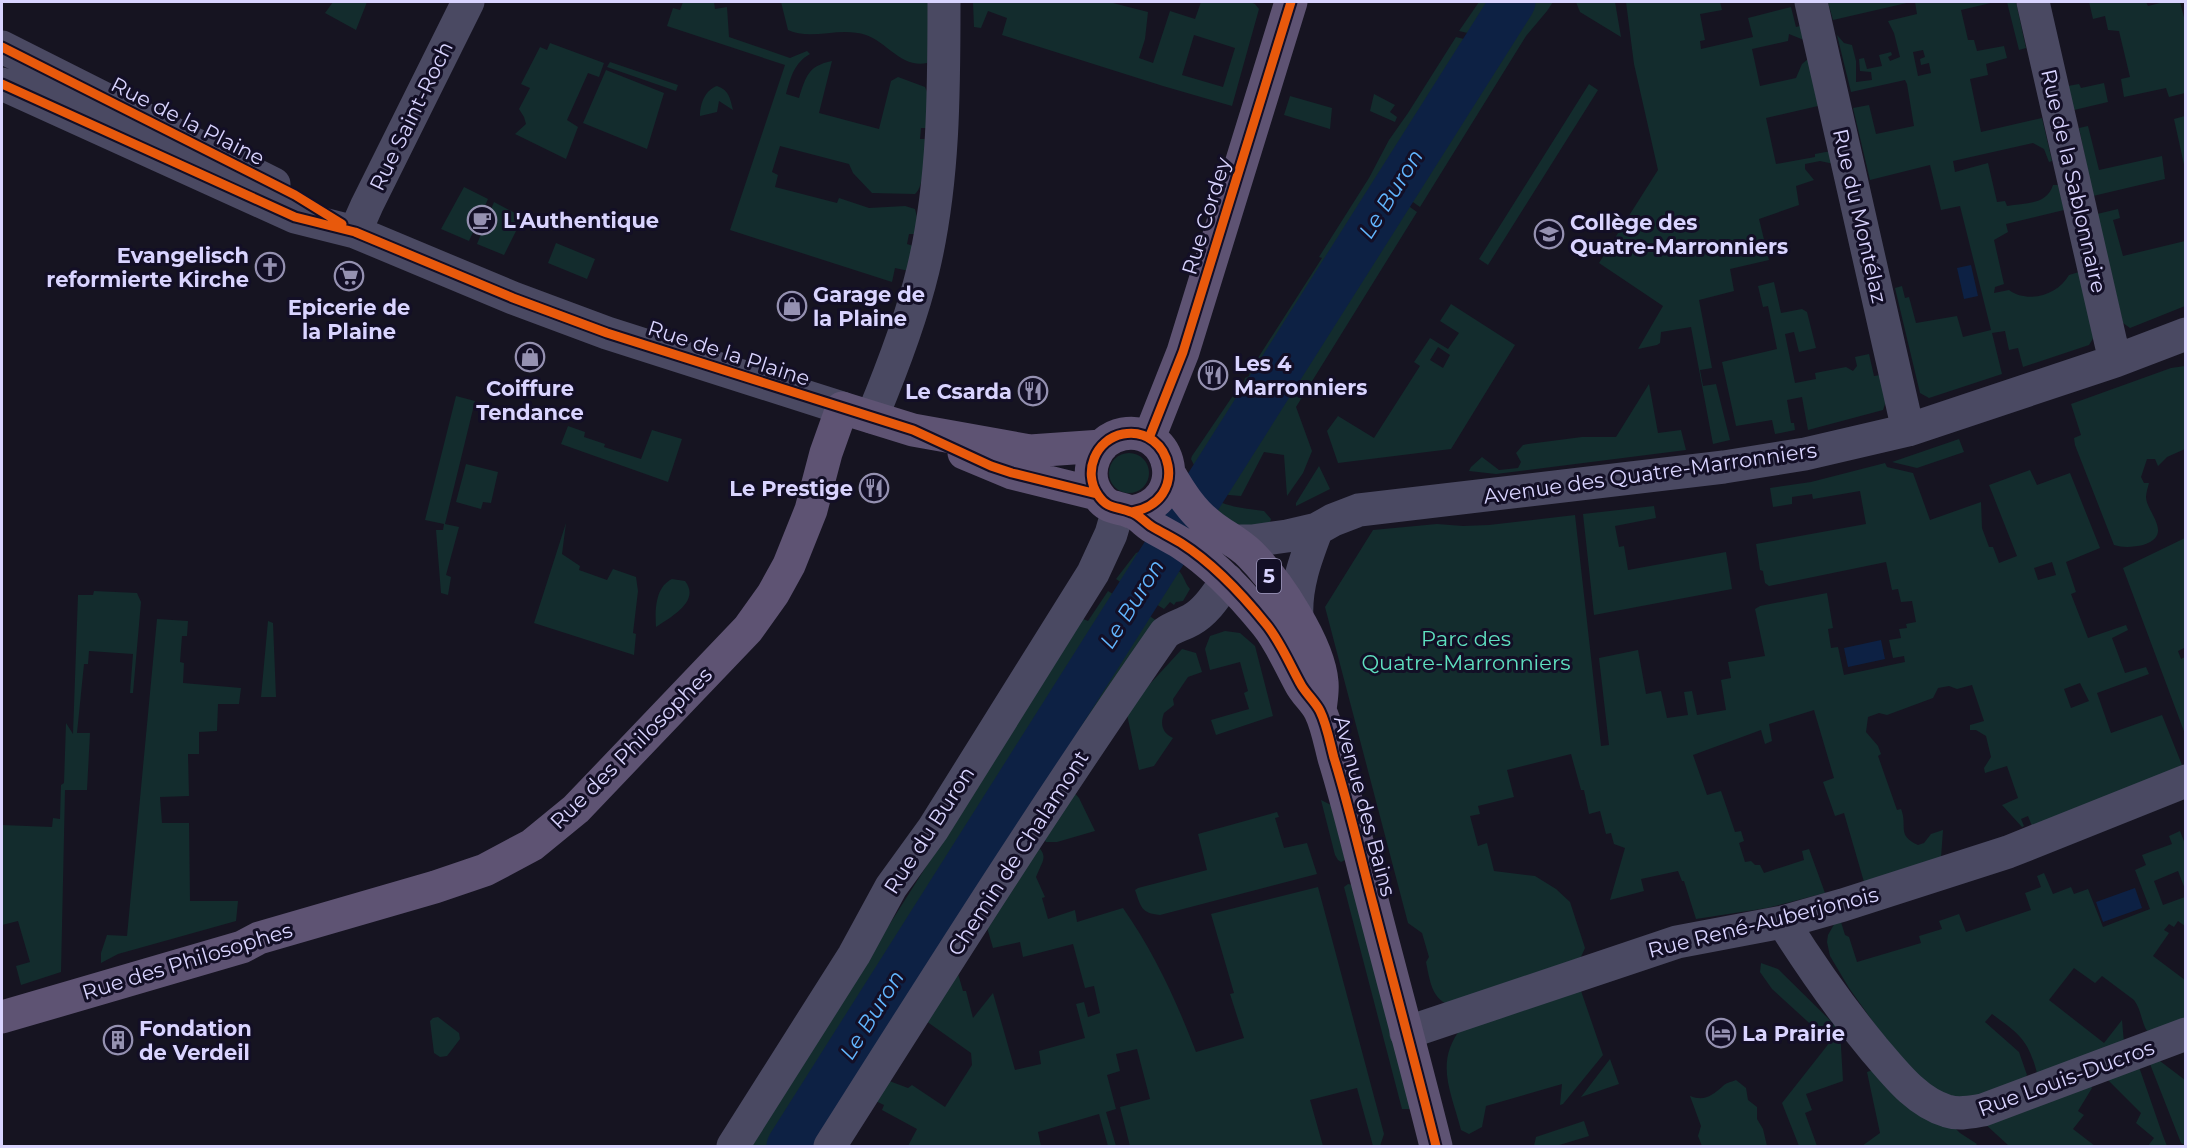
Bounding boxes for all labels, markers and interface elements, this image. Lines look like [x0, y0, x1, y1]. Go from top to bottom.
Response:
street label: Rue Saint-Roch [364, 37, 458, 195]
street label: Rue de la Sablonnaire [2036, 67, 2112, 295]
street label: Rue de la Plaine [107, 71, 269, 171]
street label: Rue du Montélaz [1828, 126, 1892, 306]
water label: Le Buron [1353, 144, 1429, 244]
street label: Rue Cordey [1176, 154, 1236, 278]
cafe icon: L'Authentique [466, 204, 498, 236]
place label: L'Authentique [503, 208, 659, 233]
place label: Collège des Quatre-Marronniers [1570, 210, 1788, 259]
school or university icon: Collège des Quatre-Marronniers [1533, 218, 1565, 250]
place label: Evangelisch reformierte Kirche [46, 243, 249, 292]
church icon: Evangelisch reformierte Kirche [254, 251, 286, 283]
supermarket icon: Epicerie de la Plaine [333, 260, 365, 292]
place label: Garage de la Plaine [813, 282, 925, 331]
shop icon: Garage de la Plaine [776, 290, 808, 322]
place label: Epicerie de la Plaine [288, 295, 410, 344]
street label: Rue de la Plaine [645, 315, 813, 391]
shop icon: Coiffure Tendance [514, 341, 546, 373]
place label: Les 4 Marronniers [1234, 351, 1367, 400]
restaurant icon: Les 4 Marronniers [1197, 359, 1229, 391]
restaurant icon: Le Csarda [1017, 375, 1049, 407]
place label: Coiffure Tendance [476, 376, 584, 425]
place label: Le Csarda [905, 379, 1012, 404]
street label: Avenue des Quatre-Marronniers [1482, 437, 1818, 509]
restaurant icon: Le Prestige [858, 472, 890, 504]
place label: Le Prestige [729, 476, 853, 501]
water label: Le Buron [1094, 554, 1170, 654]
road number: 5 [1257, 559, 1281, 593]
park label: Parc des Quatre-Marronniers [1361, 626, 1571, 675]
street label: Rue des Philosophes [545, 662, 717, 834]
street label: Avenue des Bains [1329, 713, 1401, 899]
street label: Chemin de Chalamont [942, 746, 1094, 960]
street label: Rue du Buron [879, 762, 979, 898]
street label: Rue René-Auberjonois [1645, 881, 1881, 963]
street label: Rue des Philosophes [79, 917, 295, 1005]
water label: Le Buron [834, 965, 910, 1065]
place label: Fondation de Verdeil [139, 1016, 252, 1065]
hotel icon: La Prairie [1705, 1017, 1737, 1049]
place label: La Prairie [1742, 1021, 1845, 1046]
building icon: Fondation de Verdeil [102, 1024, 134, 1056]
street label: Rue Louis-Ducros [1974, 1034, 2158, 1122]

